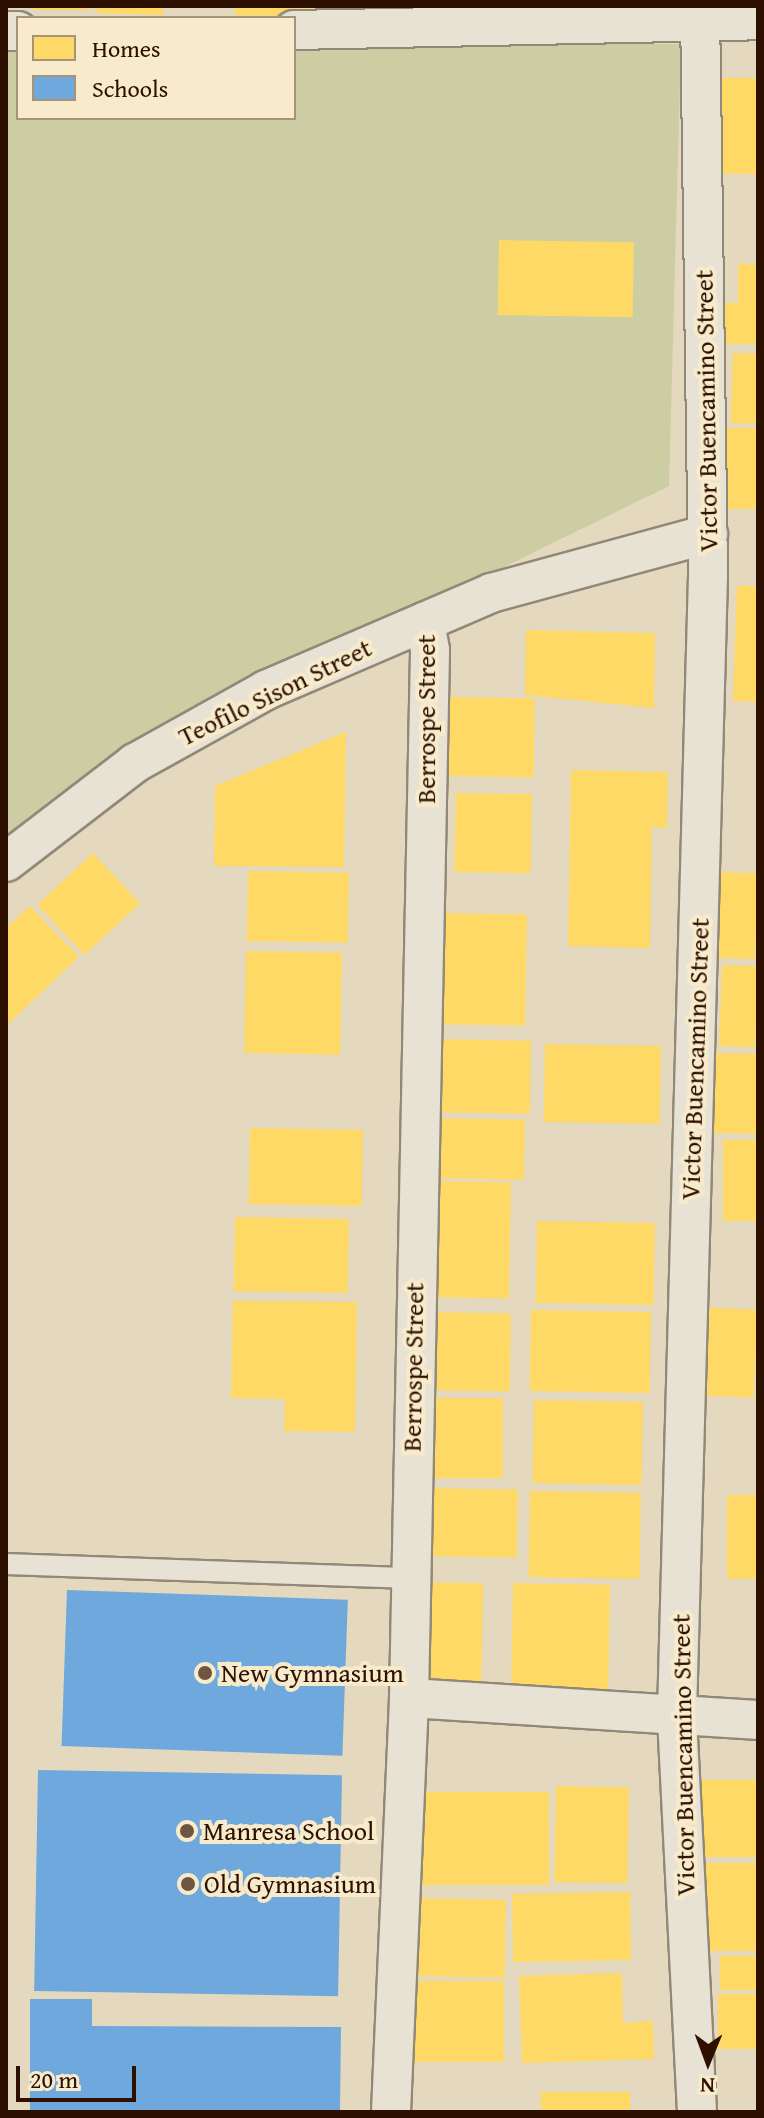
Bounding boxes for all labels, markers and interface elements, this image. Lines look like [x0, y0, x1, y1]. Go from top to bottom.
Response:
legend [16, 16, 296, 120]
text: Homes [92, 31, 161, 66]
text: Schools [92, 71, 168, 106]
street label: Victor Buencamino Street [688, 270, 724, 552]
street label: Teofilo Sison Street [174, 632, 376, 752]
street label: Berrospe Street [410, 634, 442, 804]
street label: Victor Buencamino Street [674, 918, 716, 1200]
street label: Berrospe Street [396, 1282, 430, 1452]
street label: Victor Buencamino Street [665, 1614, 701, 1896]
place label: New Gymnasium [221, 1657, 404, 1689]
marker: New Gymnasium [196, 1664, 214, 1682]
place label: Manresa School [203, 1815, 374, 1847]
marker: Manresa School [178, 1822, 196, 1840]
place label: Old Gymnasium [204, 1868, 376, 1900]
marker: Old Gymnasium [179, 1875, 197, 1893]
north arrow [668, 2022, 748, 2102]
scale bar [20, 2050, 140, 2100]
text: 20 m [30, 2062, 78, 2097]
text: N [700, 2070, 715, 2102]

